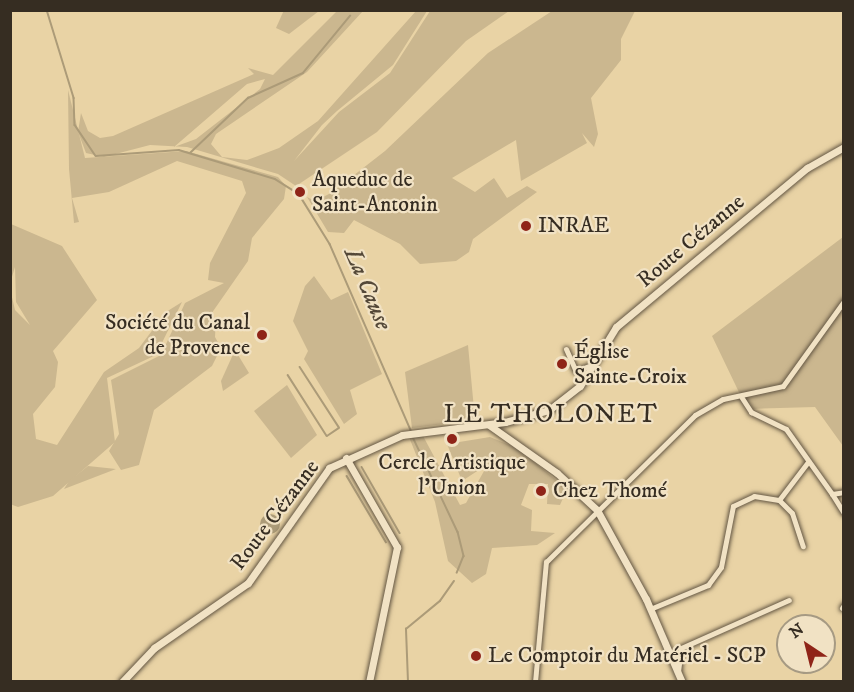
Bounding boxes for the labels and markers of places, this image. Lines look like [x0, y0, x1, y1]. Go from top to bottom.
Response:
place label: Aqueduc de Saint-Antonin [312, 166, 438, 218]
marker: Aqueduc de Saint-Antonin [293, 185, 307, 199]
place label: INRAE [538, 213, 609, 239]
marker: INRAE [519, 219, 533, 233]
place label: Société du Canal de Provence [105, 309, 250, 360]
marker: Société du Canal de Provence [255, 328, 269, 342]
place label: Église Sainte-Croix [574, 338, 687, 390]
marker: Église Sainte-Croix [555, 357, 569, 371]
marker: Cercle Artistique l'Union [445, 432, 459, 446]
place label: Cercle Artistique l'Union [378, 449, 526, 500]
place label: Chez Thomé [553, 478, 667, 504]
marker: Chez Thomé [534, 484, 548, 498]
place label: Le Comptoir du Matériel - SCP [488, 643, 766, 669]
marker: Le Comptoir du Matériel - SCP [469, 649, 483, 663]

